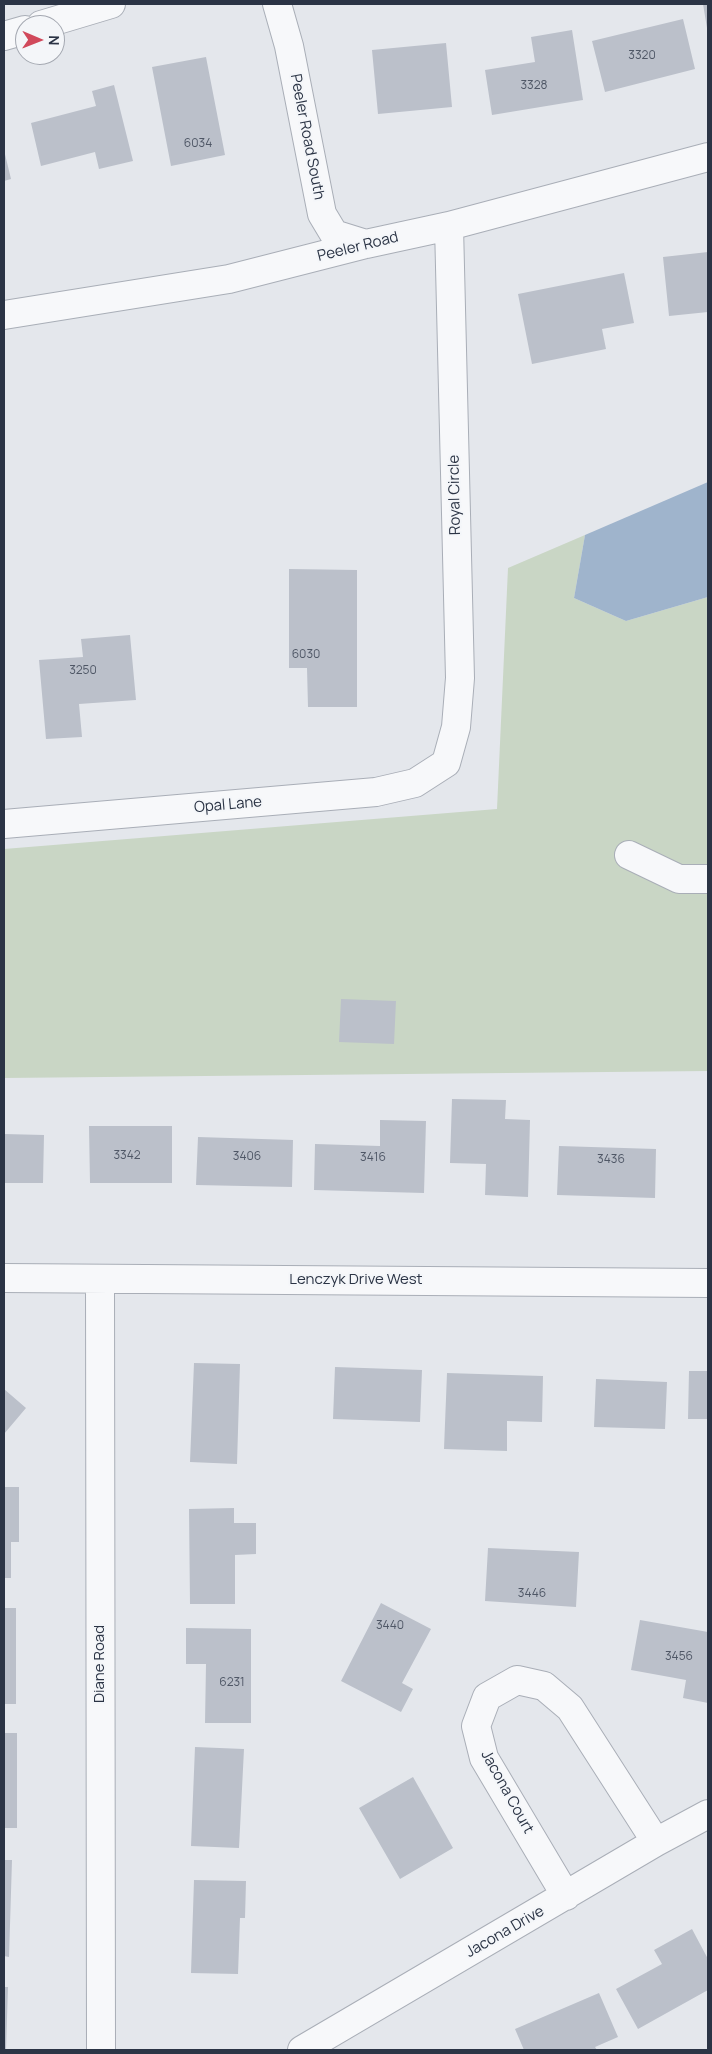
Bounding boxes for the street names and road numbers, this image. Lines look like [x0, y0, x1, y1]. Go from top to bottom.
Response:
street label: Peeler Road South [286, 73, 328, 201]
street label: Peeler Road [316, 228, 400, 266]
street label: Royal Circle [445, 455, 465, 535]
street label: Opal Lane [193, 793, 263, 817]
street label: Lenczyk Drive West [289, 1271, 423, 1289]
street label: Diane Road [91, 1625, 109, 1703]
street label: Jacona Court [477, 1747, 537, 1837]
street label: Jacona Drive [463, 1902, 547, 1962]

